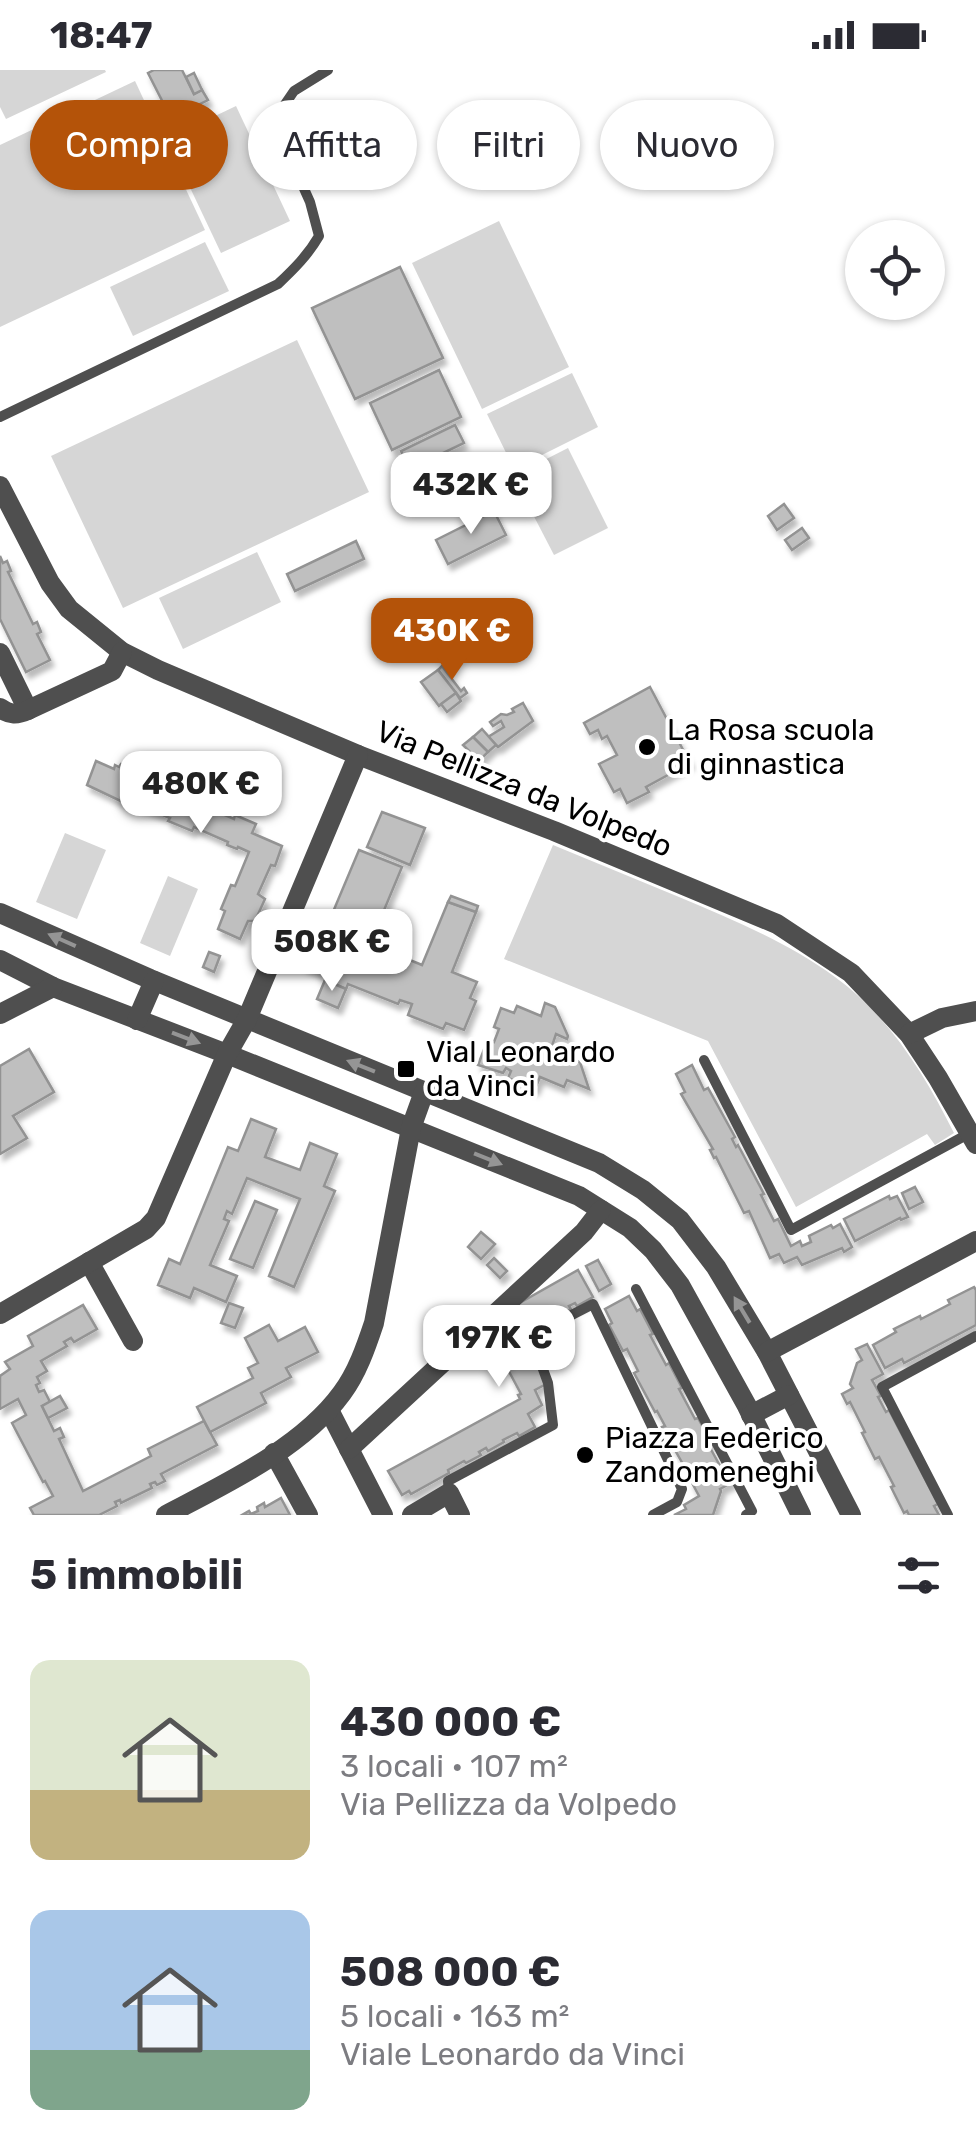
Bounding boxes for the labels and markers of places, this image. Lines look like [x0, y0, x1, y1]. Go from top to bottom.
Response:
pin: 432K € [390, 452, 552, 537]
pin: 430K € [371, 598, 533, 683]
place label: La Rosa scuola di ginnastica [667, 712, 875, 782]
marker: La Rosa scuola di ginnastica [636, 736, 658, 758]
pin: 480K € [120, 751, 282, 836]
pin: 508K € [251, 909, 413, 994]
place label: Vial Leonardo da Vinci [426, 1034, 616, 1104]
marker: Vial Leonardo da Vinci [395, 1058, 417, 1080]
pin: 197K € [418, 1305, 580, 1390]
place label: Piazza Federico Zandomeneghi [605, 1420, 824, 1490]
marker: Piazza Federico Zandomeneghi [574, 1444, 596, 1466]

